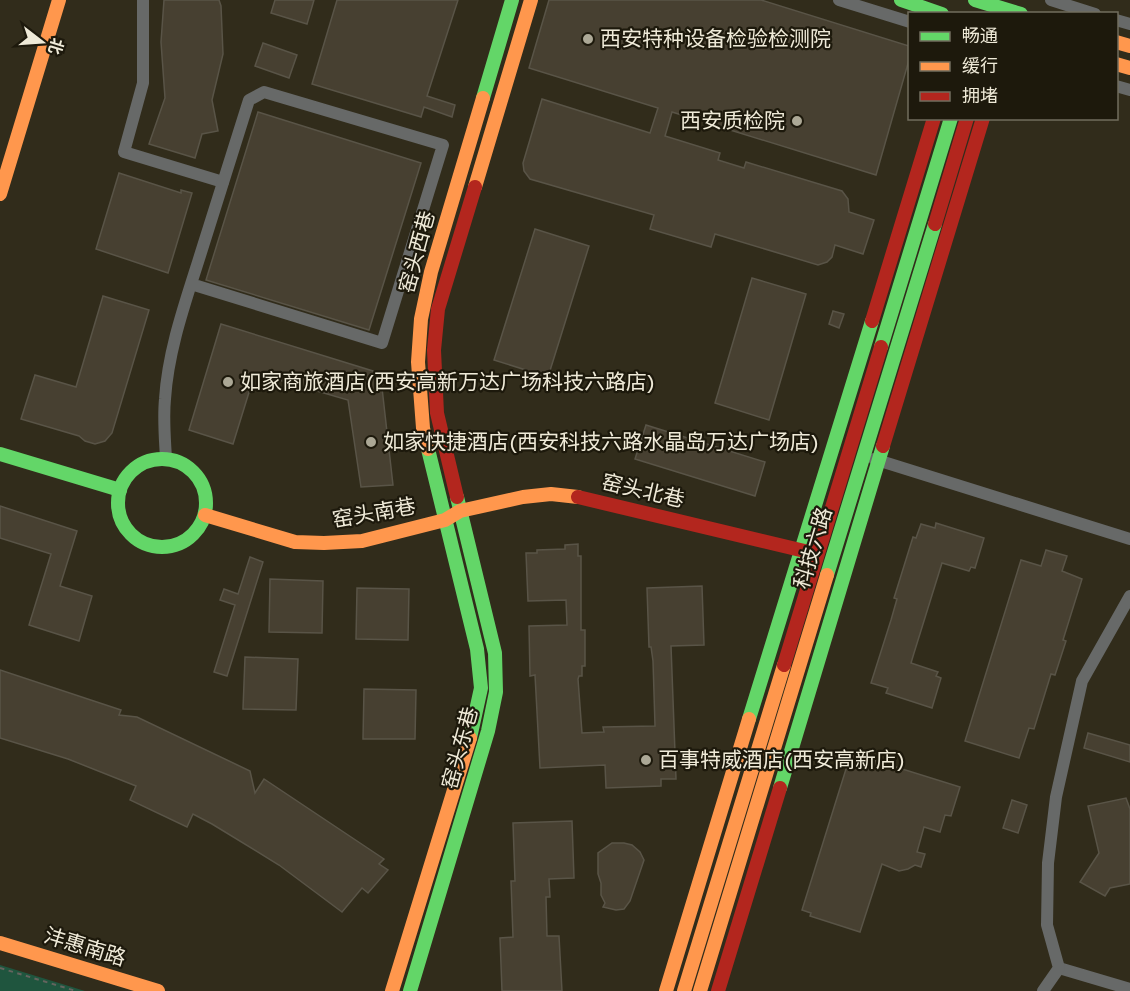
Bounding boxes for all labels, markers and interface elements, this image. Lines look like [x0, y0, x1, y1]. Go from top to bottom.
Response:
north arrow [12, 12, 72, 72]
legend [908, 12, 1118, 120]
text: 畅通 [962, 24, 998, 46]
place label: 西安特种设备检验检测院 [600, 25, 831, 51]
marker: 西安特种设备检验检测院 [581, 32, 595, 46]
text: 北 [44, 36, 68, 57]
text: 缓行 [962, 54, 998, 76]
text: 拥堵 [962, 84, 998, 106]
place label: 西安质检院 [680, 107, 785, 133]
marker: 西安质检院 [790, 114, 804, 128]
street label: 窑头西巷 [393, 208, 439, 296]
place label: 如家商旅酒店(西安高新万达广场科技六路店) [240, 368, 655, 394]
marker: 如家商旅酒店(西安高新万达广场科技六路店) [221, 375, 235, 389]
place label: 如家快捷酒店(西安科技六路水晶岛万达广场店) [383, 428, 819, 454]
marker: 如家快捷酒店(西安科技六路水晶岛万达广场店) [364, 435, 378, 449]
street label: 窑头北巷 [599, 468, 687, 512]
street label: 窑头南巷 [330, 492, 417, 532]
street label: 科技六路 [787, 504, 837, 592]
street label: 窑头东巷 [436, 704, 482, 792]
place label: 百事特威酒店(西安高新店) [658, 746, 905, 772]
marker: 百事特威酒店(西安高新店) [639, 753, 653, 767]
street label: 沣惠南路 [41, 921, 129, 971]

